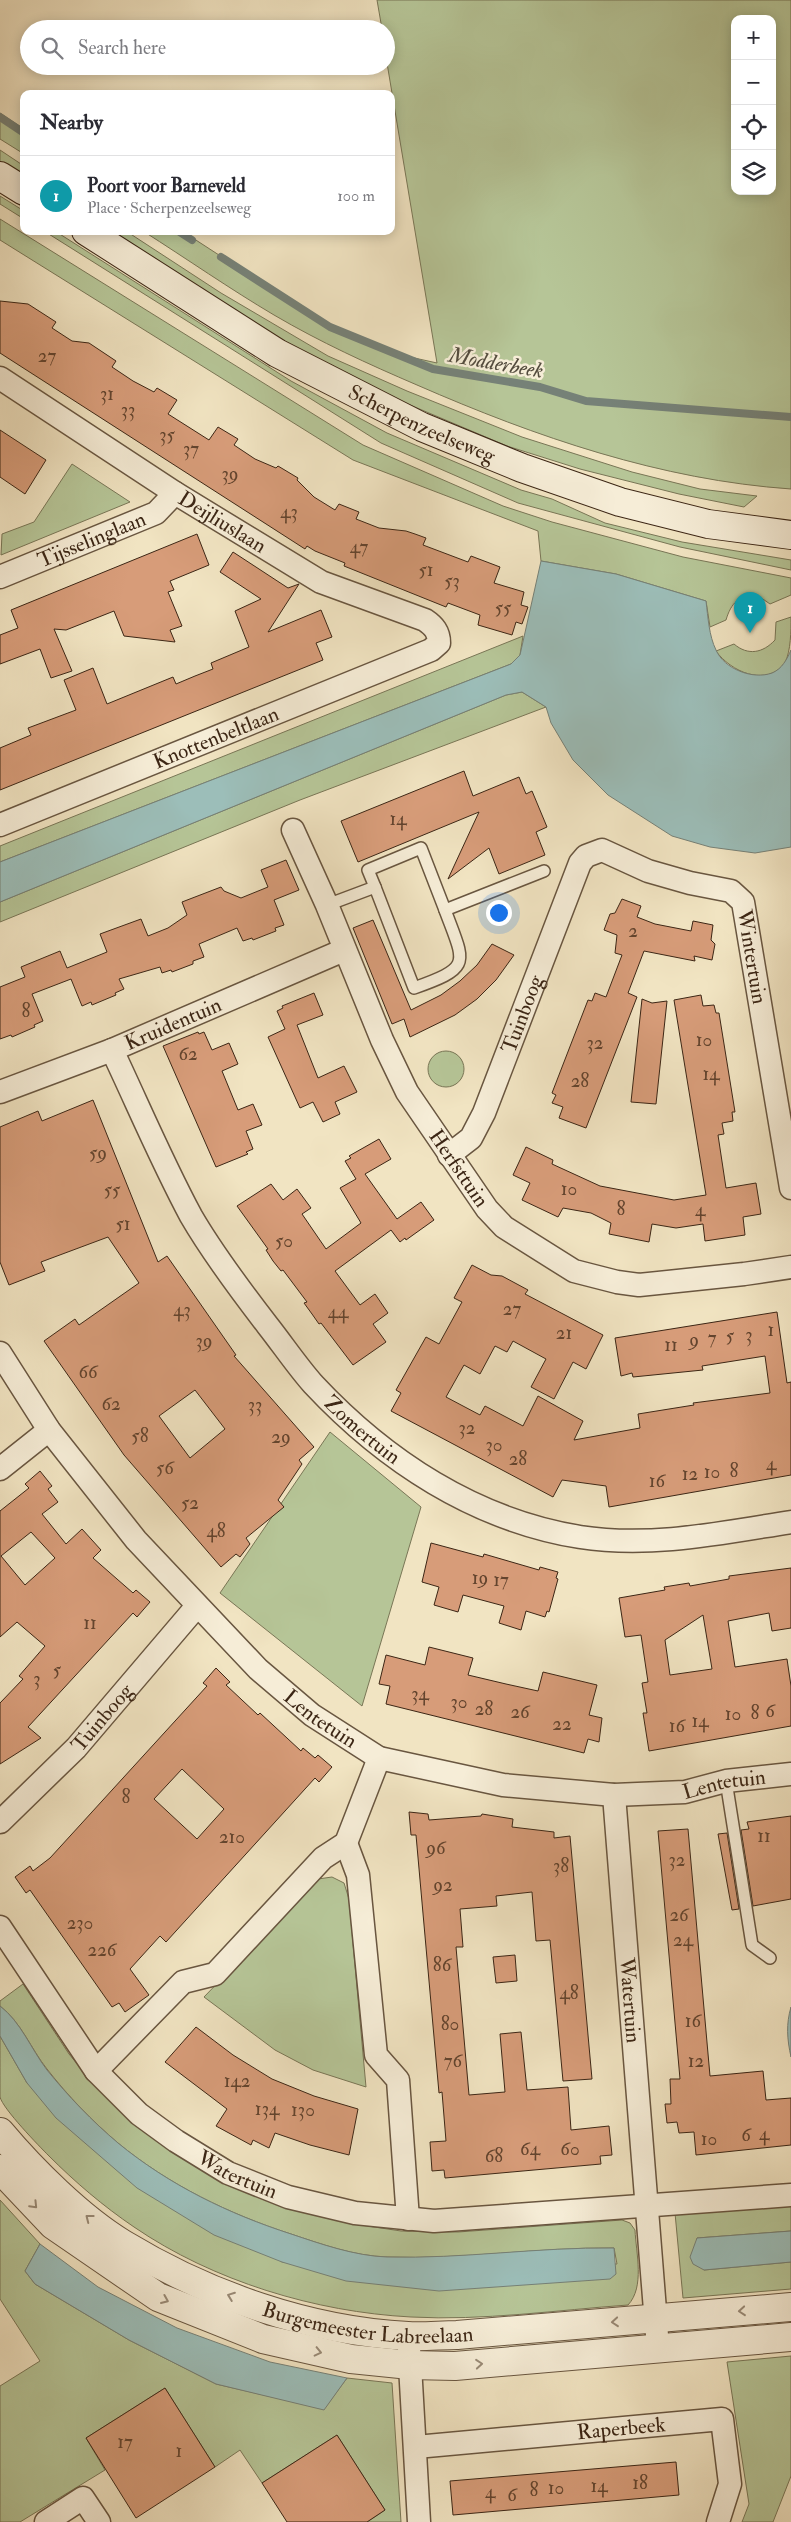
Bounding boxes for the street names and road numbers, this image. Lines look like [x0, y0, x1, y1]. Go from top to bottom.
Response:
street label: Scherpenzeelseweg [344, 378, 500, 469]
street label: Deijliuslaan [173, 485, 272, 559]
street label: Tijsselinglaan [33, 505, 150, 574]
street label: Knottenbeltlaan [149, 700, 283, 775]
street label: Wintertuin [731, 907, 773, 1006]
street label: Tuinboog [495, 971, 549, 1057]
street label: Kruidentuin [120, 991, 226, 1056]
street label: Herfsttuin [423, 1124, 495, 1212]
street label: Zomertuin [318, 1389, 406, 1470]
street label: Tuinboog [65, 1677, 139, 1757]
street label: Lentetuin [278, 1683, 363, 1754]
street label: Lentetuin [679, 1763, 767, 1806]
street label: Watertuin [613, 1956, 647, 2044]
street label: Watertuin [191, 2143, 282, 2205]
street label: Burgemeester Labreelaan [259, 2295, 474, 2350]
street label: Raperbeek [576, 2411, 667, 2446]

